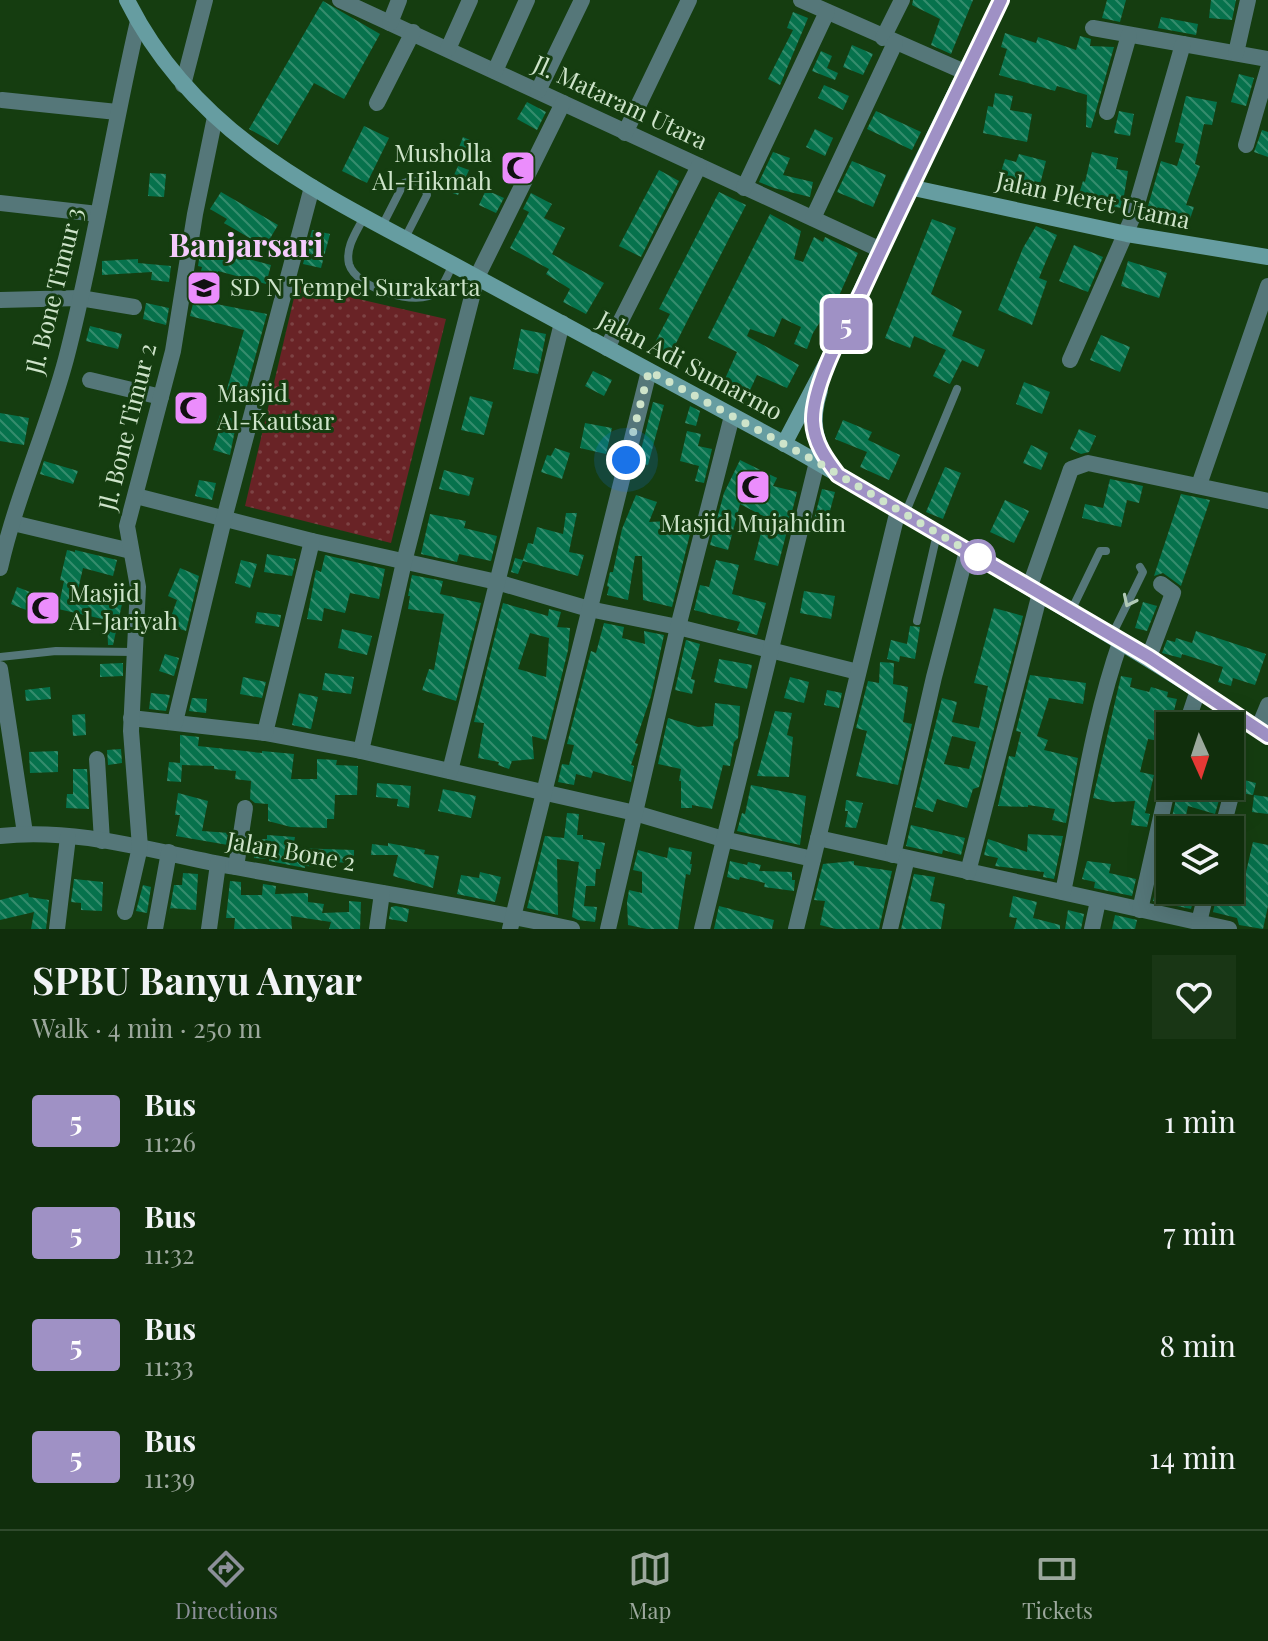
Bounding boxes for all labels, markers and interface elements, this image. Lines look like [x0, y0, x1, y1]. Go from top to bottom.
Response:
street label: Jl. Mataram Utara [528, 46, 713, 156]
place label: Musholla Al-Hikmah [371, 136, 492, 196]
mosque icon: Musholla Al-Hikmah [499, 149, 537, 187]
street label: Jalan Pleret Utama [993, 163, 1193, 235]
street label: Jl. Bone Timur 3 [17, 204, 89, 378]
district label: Banjarsari [168, 222, 324, 265]
school or university icon: SD N Tempel Surakarta [185, 269, 223, 307]
place label: SD N Tempel Surakarta [230, 270, 481, 302]
line badge: 5 [820, 298, 872, 350]
street label: Jalan Adi Sumarmo [592, 302, 789, 426]
text: 5 [840, 305, 852, 342]
street label: Jl. Bone Timur 2 [90, 340, 162, 514]
place label: Masjid Al-Kautsar [216, 376, 335, 436]
mosque icon: Masjid Al-Kautsar [172, 389, 210, 427]
your location [606, 440, 646, 480]
mosque icon: Masjid Mujahidin [734, 468, 772, 506]
place label: Masjid Mujahidin [660, 506, 846, 538]
unlabelled marker [961, 540, 995, 574]
place label: Masjid Al-Jariyah [68, 576, 178, 636]
mosque icon: Masjid Al-Jariyah [24, 589, 62, 627]
one-way arrow [1123, 592, 1139, 607]
north arrow [1156, 712, 1244, 800]
map controls [1156, 712, 1244, 904]
button: layers [1156, 816, 1244, 904]
street label: Jalan Bone 2 [223, 823, 358, 877]
text: SPBU Banyu Anyar [32, 954, 362, 1005]
button: heart [1152, 955, 1236, 1039]
text: Walk · 4 min · 250 m [32, 1010, 262, 1045]
text: Bus [144, 1084, 196, 1124]
text: 1 min [1164, 1101, 1236, 1141]
text: 5 [70, 1102, 82, 1139]
text: 11:26 [144, 1124, 196, 1159]
text: Bus [144, 1196, 196, 1236]
text: 7 min [1163, 1213, 1236, 1253]
text: 5 [70, 1214, 82, 1251]
text: 11:32 [144, 1236, 194, 1271]
text: Bus [144, 1308, 196, 1348]
text: 8 min [1160, 1325, 1236, 1365]
text: 5 [70, 1326, 82, 1363]
text: 11:33 [144, 1348, 194, 1383]
text: Bus [144, 1420, 196, 1460]
text: 14 min [1149, 1437, 1236, 1477]
text: 5 [70, 1438, 82, 1475]
text: 11:39 [144, 1460, 195, 1495]
tab: Directions [175, 1547, 278, 1625]
tab: Map [628, 1547, 672, 1625]
tab: Tickets [1022, 1547, 1093, 1625]

